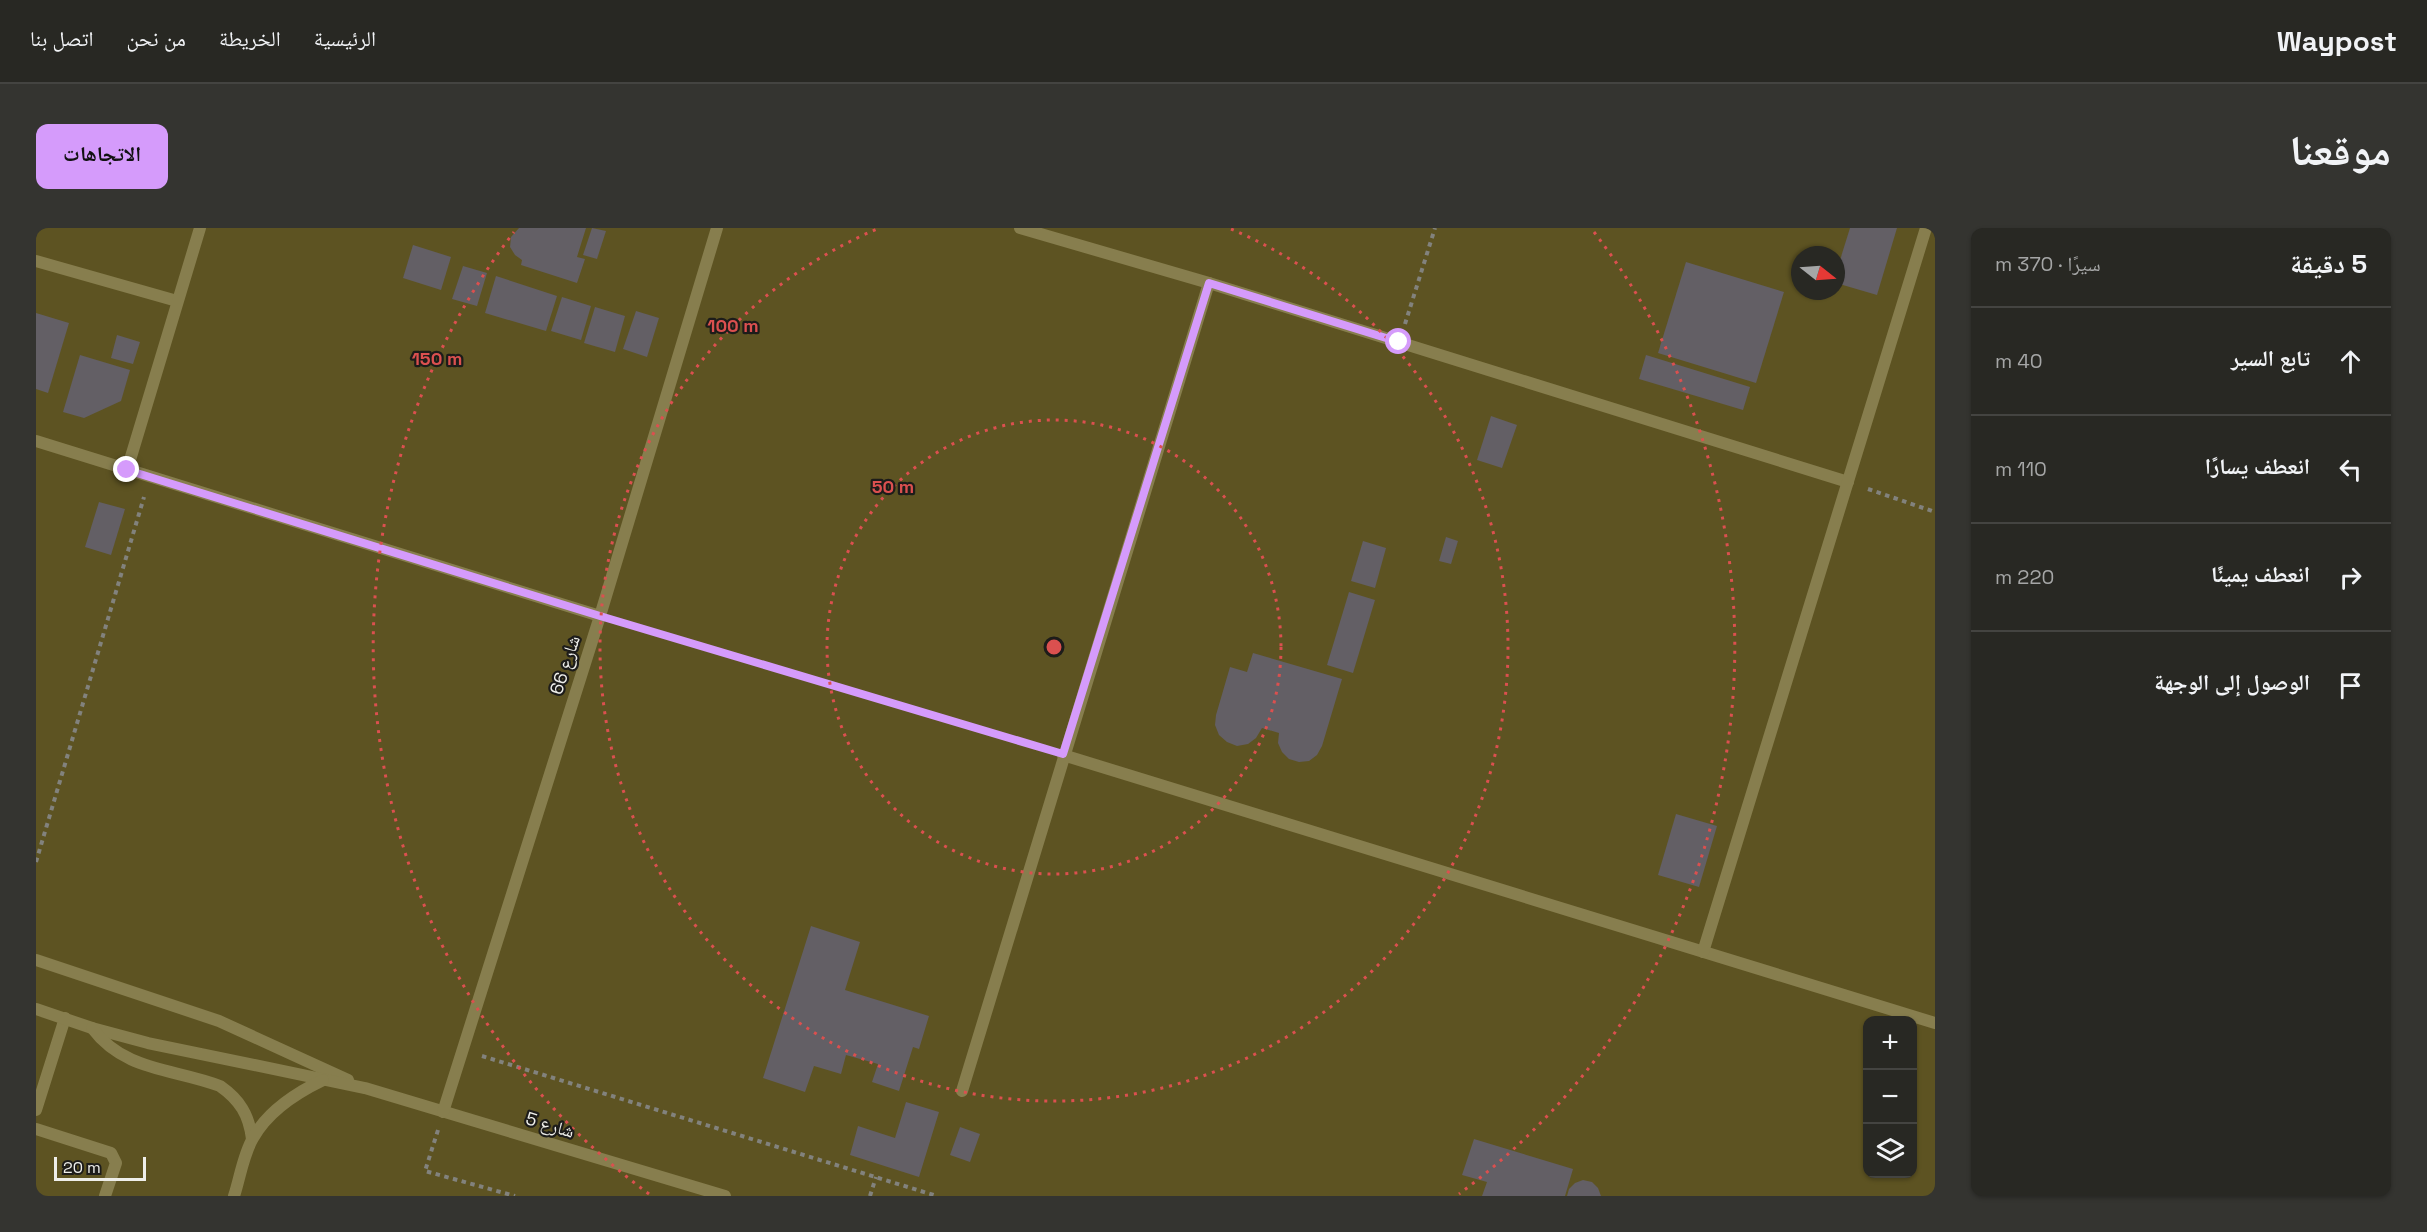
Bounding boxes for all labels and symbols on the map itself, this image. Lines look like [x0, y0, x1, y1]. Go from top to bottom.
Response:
north arrow [1791, 246, 1845, 300]
text: 100 m [707, 314, 759, 337]
route start [1385, 328, 1411, 354]
text: 150 m [412, 347, 462, 370]
route end [113, 456, 139, 482]
text: 50 m [872, 475, 914, 498]
street label: شارع 66 [544, 632, 585, 697]
centre of rings [1044, 637, 1064, 657]
street label: شارع 5 [523, 1106, 577, 1143]
scale bar [54, 1154, 146, 1182]

